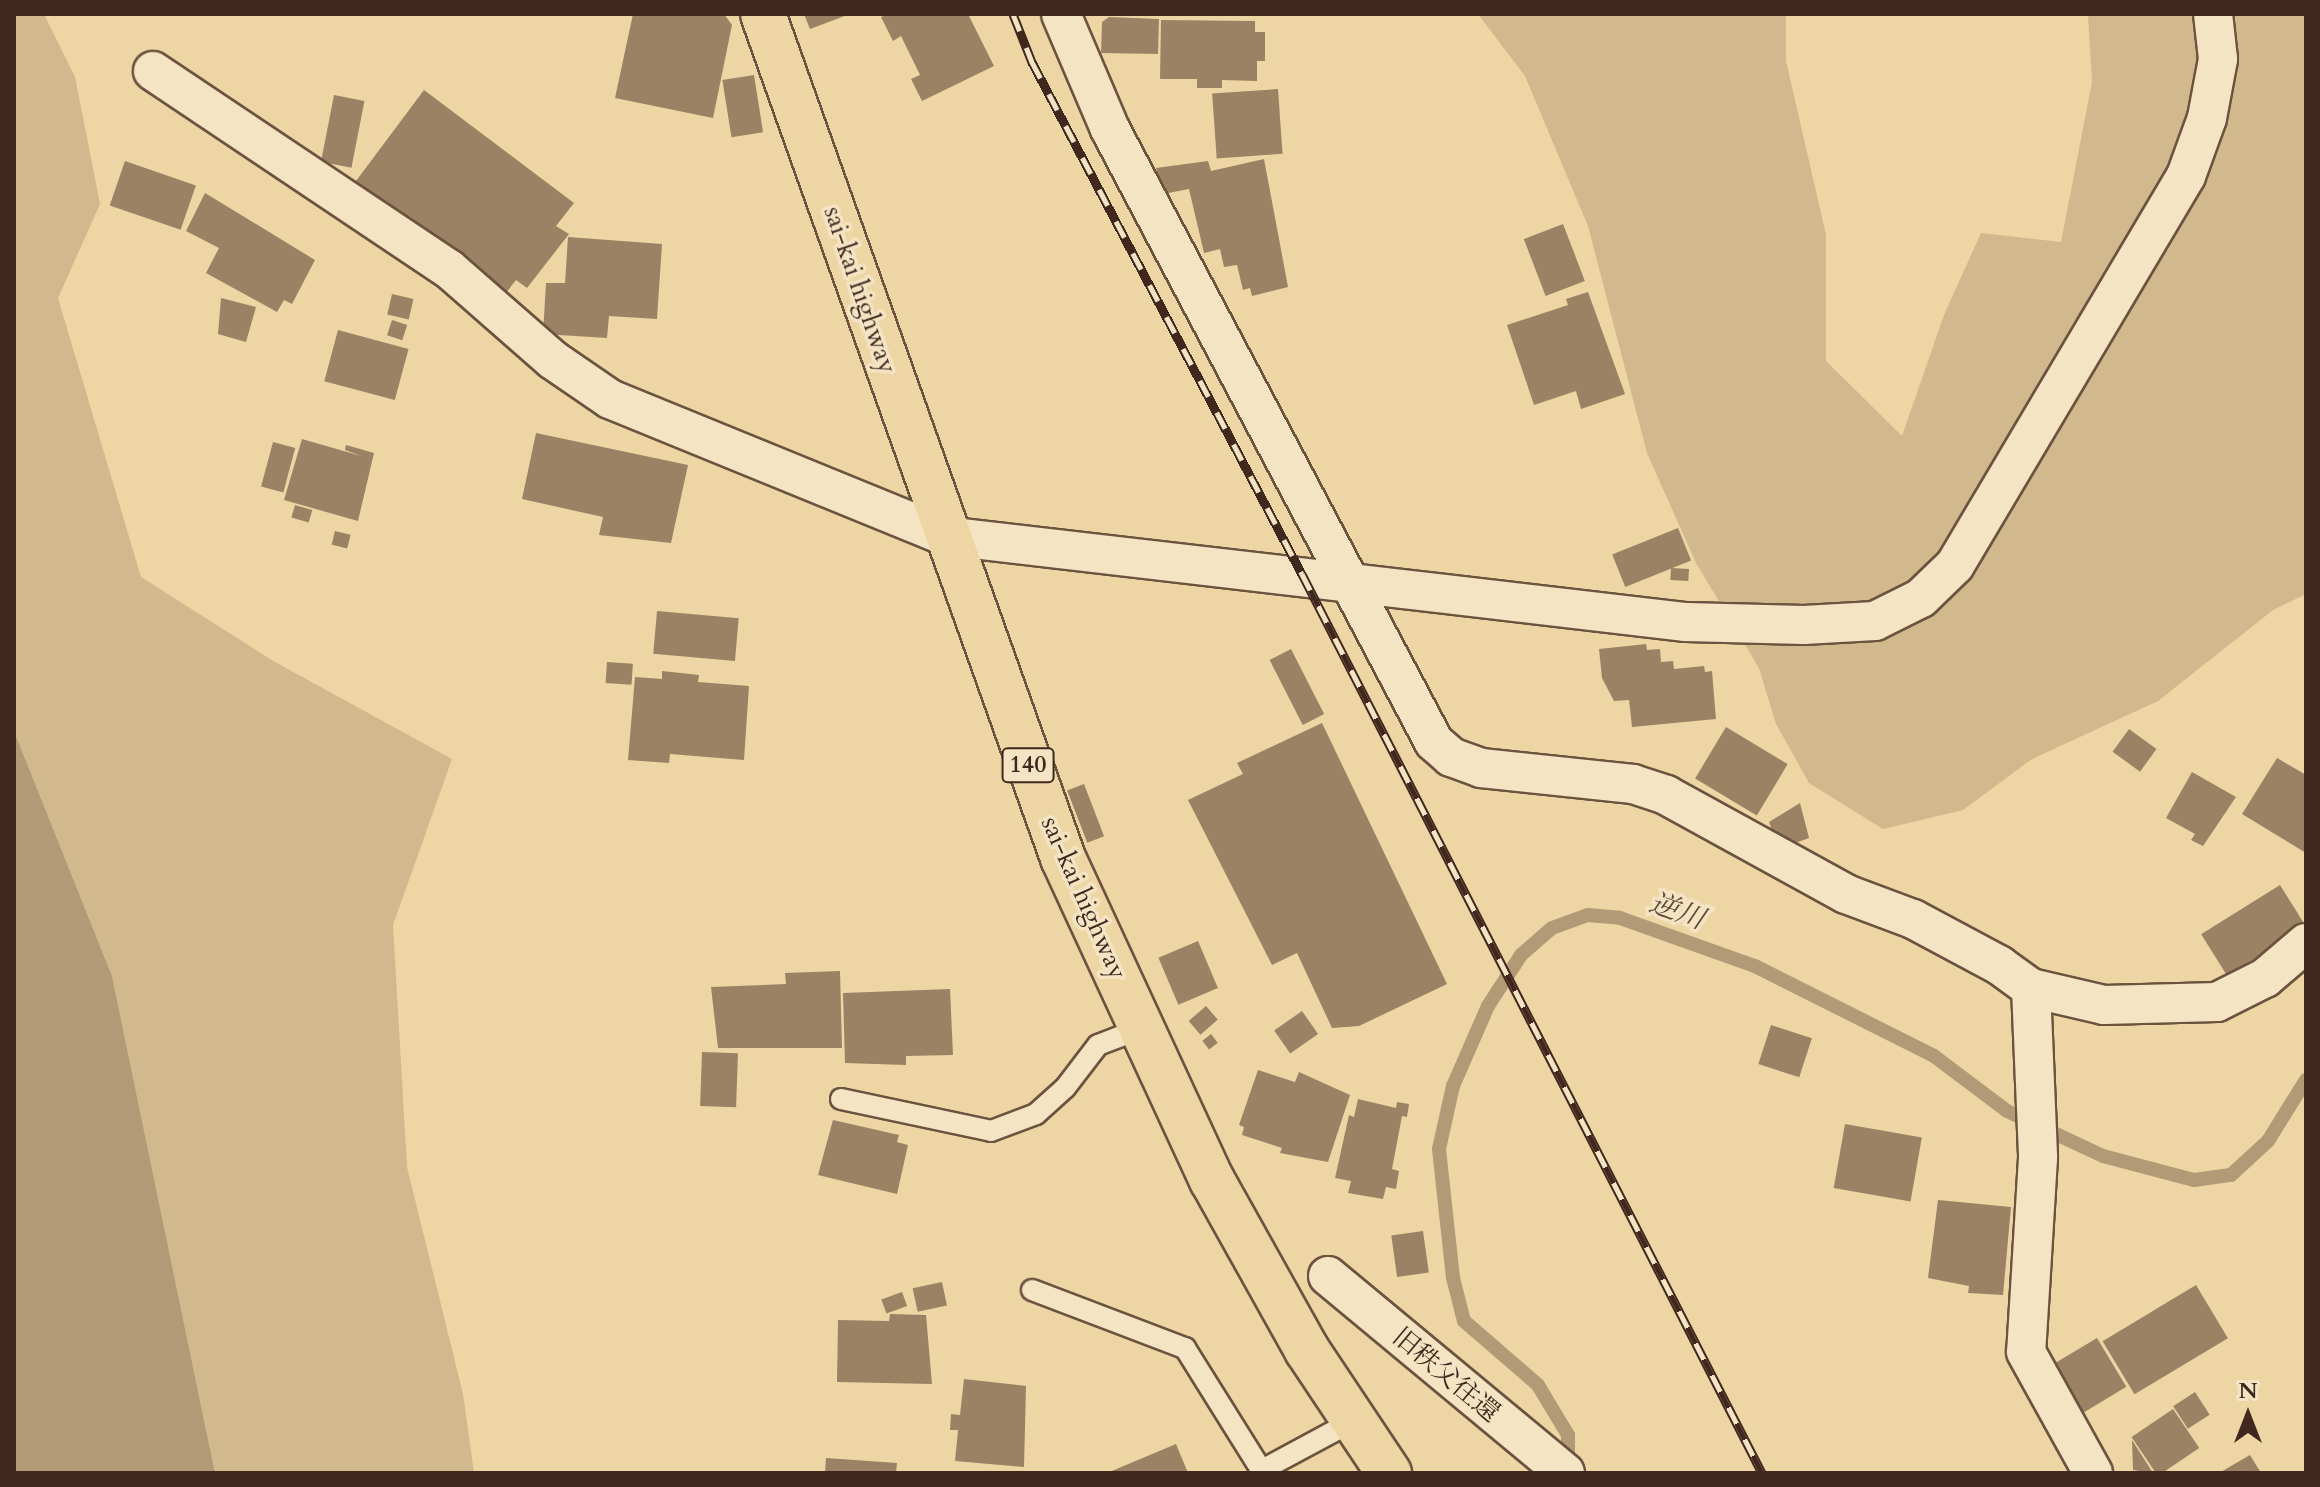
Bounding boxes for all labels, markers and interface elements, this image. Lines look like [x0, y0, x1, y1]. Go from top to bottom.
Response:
street label: sai-kai highway [817, 202, 903, 378]
road number: 140 [1000, 745, 1056, 785]
street label: sai-kai highway [1034, 812, 1134, 984]
water label: 逆川 [1645, 886, 1709, 936]
street label: 旧秩父往還 [1386, 1321, 1506, 1429]
north arrow [2208, 1375, 2288, 1455]
text: N [2238, 1376, 2258, 1406]

